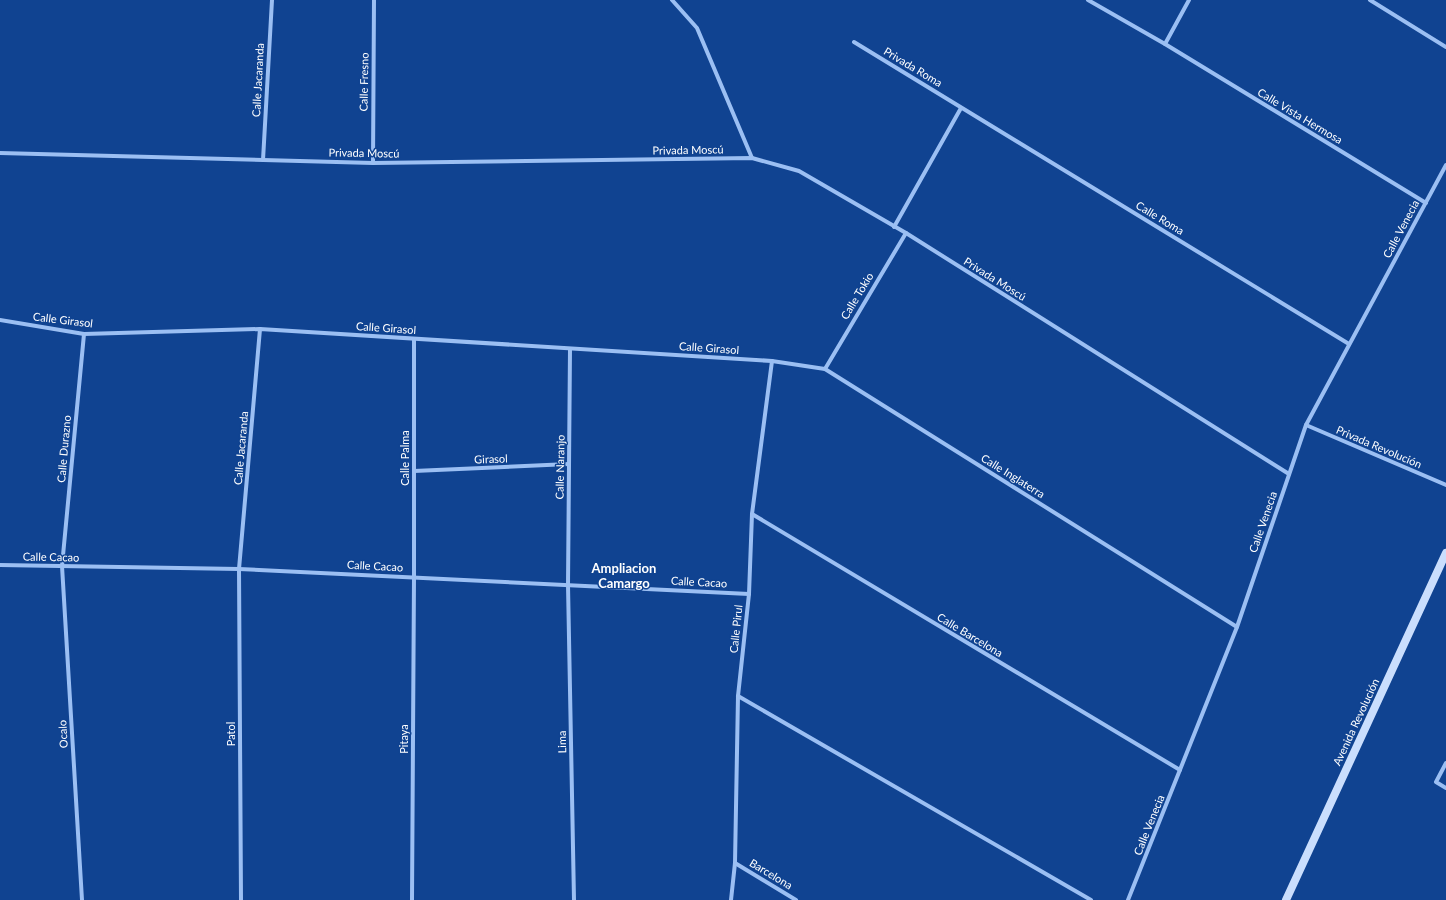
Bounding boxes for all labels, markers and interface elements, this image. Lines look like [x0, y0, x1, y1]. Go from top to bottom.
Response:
street label: Calle Jacaranda [249, 43, 266, 117]
street label: Privada Roma [882, 44, 945, 89]
street label: Calle Fresno [356, 52, 371, 112]
street label: Calle Vista Hermosa [1255, 85, 1345, 146]
street label: Privada Moscú [652, 142, 724, 157]
street label: Privada Moscú [328, 145, 400, 160]
street label: Calle Venecia [1380, 197, 1421, 260]
street label: Calle Roma [1134, 198, 1187, 237]
street label: Privada Moscú [962, 254, 1029, 303]
street label: Calle Tokio [838, 270, 876, 321]
street label: Calle Girasol [32, 309, 94, 330]
street label: Calle Girasol [356, 319, 417, 336]
street label: Calle Girasol [679, 339, 740, 356]
street label: Calle Jacaranda [231, 410, 250, 485]
street label: Calle Durazno [54, 415, 73, 483]
street label: Privada Revolución [1334, 423, 1424, 470]
street label: Calle Palma [398, 430, 411, 486]
street label: Calle Naranjo [552, 435, 567, 499]
street label: Girasol [474, 451, 508, 466]
street label: Calle Inglaterra [979, 451, 1047, 500]
street label: Calle Venecia [1246, 489, 1279, 554]
street label: Calle Cacao [23, 550, 79, 563]
street label: Calle Cacao [347, 558, 404, 573]
district label: Ampliacion Camargo [591, 560, 656, 591]
street label: Calle Cacao [671, 574, 728, 589]
street label: Calle Pirul [726, 604, 745, 654]
street label: Calle Barcelona [935, 610, 1005, 659]
street label: Avenida Revolución [1330, 676, 1381, 767]
street label: Ocalo [55, 720, 70, 748]
street label: Patol [224, 722, 237, 746]
street label: Pitaya [397, 724, 410, 754]
street label: Lima [555, 730, 568, 754]
street label: Calle Venecia [1131, 793, 1167, 857]
street label: Barcelona [747, 856, 795, 891]

